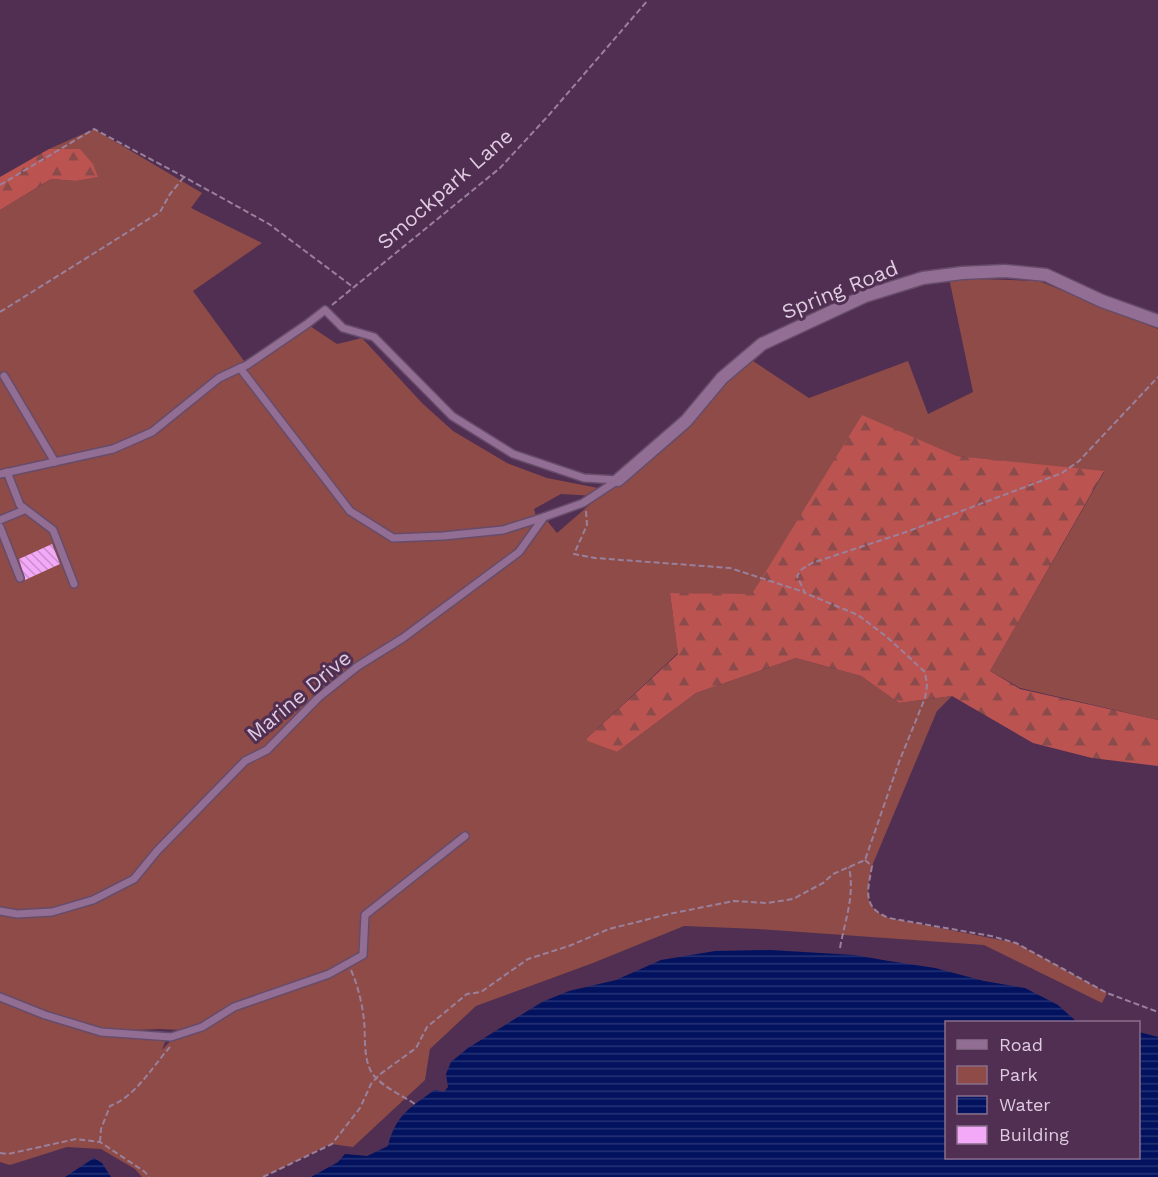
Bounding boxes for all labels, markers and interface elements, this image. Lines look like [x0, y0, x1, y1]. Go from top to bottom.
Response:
street label: Smockpark Lane [372, 123, 518, 254]
street label: Spring Road [778, 255, 902, 324]
street label: Marine Drive [241, 645, 356, 746]
legend [945, 1021, 1140, 1159]
text: Road [999, 1034, 1043, 1055]
text: Park [999, 1064, 1038, 1085]
text: Water [999, 1094, 1051, 1115]
text: Building [999, 1124, 1069, 1145]

